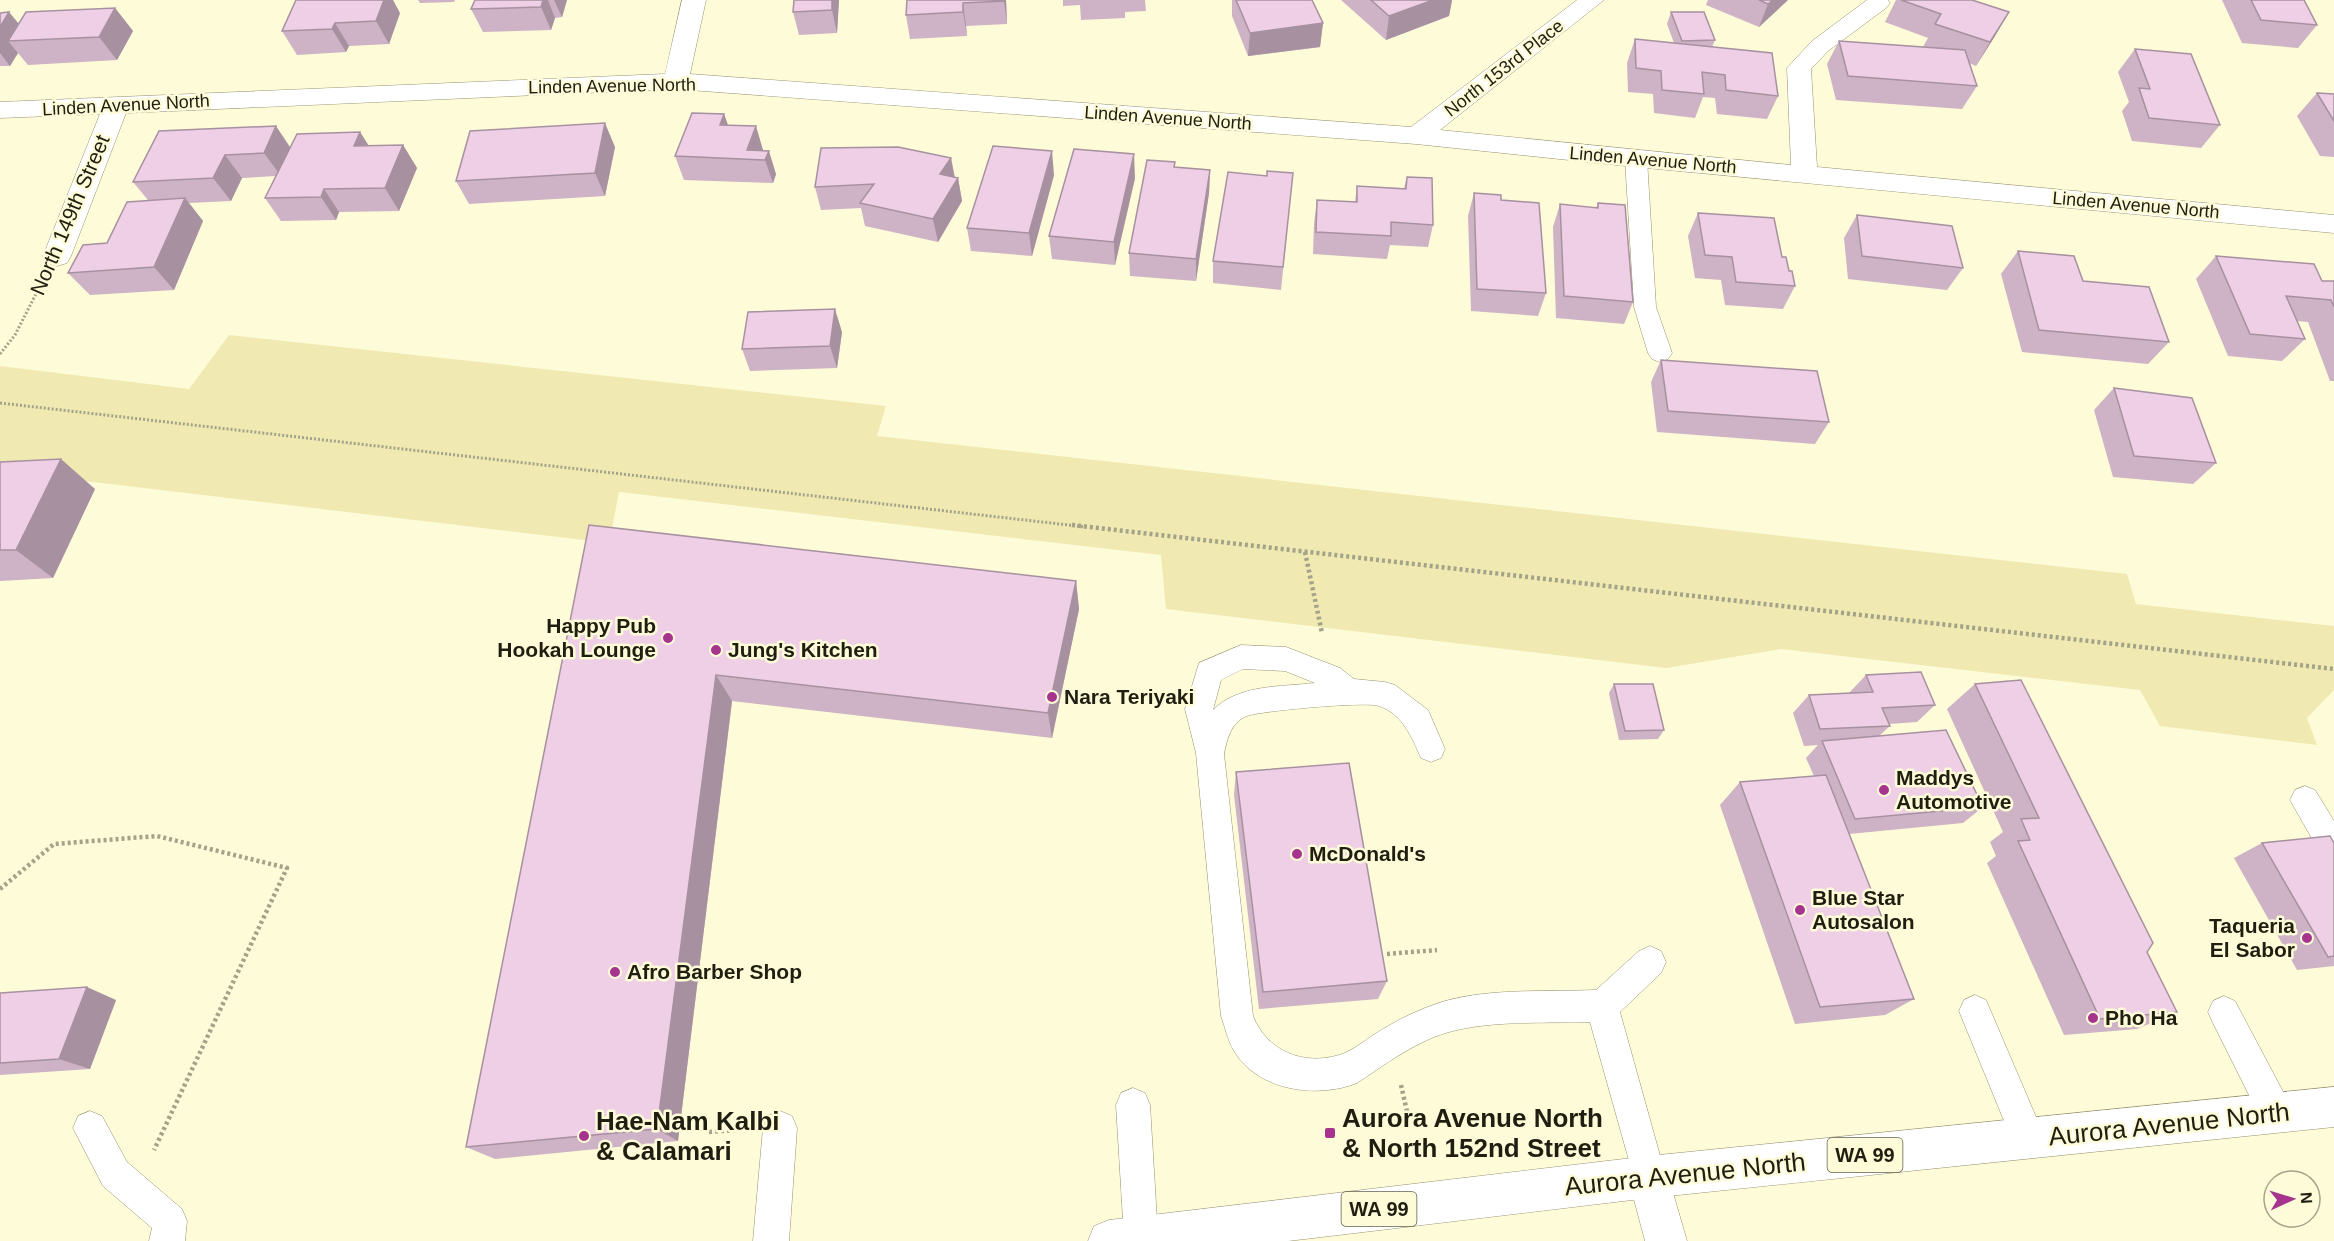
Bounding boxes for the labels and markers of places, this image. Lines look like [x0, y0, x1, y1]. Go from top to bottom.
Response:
place label: Happy Pub Hookah Lounge [497, 614, 656, 661]
marker: Happy Pub Hookah Lounge [661, 631, 675, 645]
place label: Jung's Kitchen [728, 638, 878, 661]
marker: Jung's Kitchen [709, 643, 723, 657]
place label: Nara Teriyaki [1064, 685, 1194, 708]
marker: Nara Teriyaki [1045, 690, 1059, 704]
place label: Maddys Automotive [1896, 766, 2012, 813]
marker: Maddys Automotive [1877, 783, 1891, 797]
place label: McDonald's [1309, 842, 1426, 865]
marker: McDonald's [1290, 847, 1304, 861]
place label: Blue Star Autosalon [1812, 886, 1915, 933]
marker: Blue Star Autosalon [1793, 903, 1807, 917]
place label: Taqueria El Sabor [2209, 914, 2295, 961]
marker: Taqueria El Sabor [2300, 931, 2314, 945]
place label: Afro Barber Shop [627, 960, 802, 983]
marker: Afro Barber Shop [608, 965, 622, 979]
place label: Pho Ha [2105, 1006, 2178, 1029]
marker: Pho Ha [2086, 1011, 2100, 1025]
place label: Aurora Avenue North & North 152nd Street [1342, 1103, 1603, 1163]
place label: Hae-Nam Kalbi & Calamari [596, 1106, 780, 1166]
marker: Aurora Avenue North & North 152nd Street [1323, 1126, 1337, 1140]
marker: Hae-Nam Kalbi & Calamari [577, 1129, 591, 1143]

